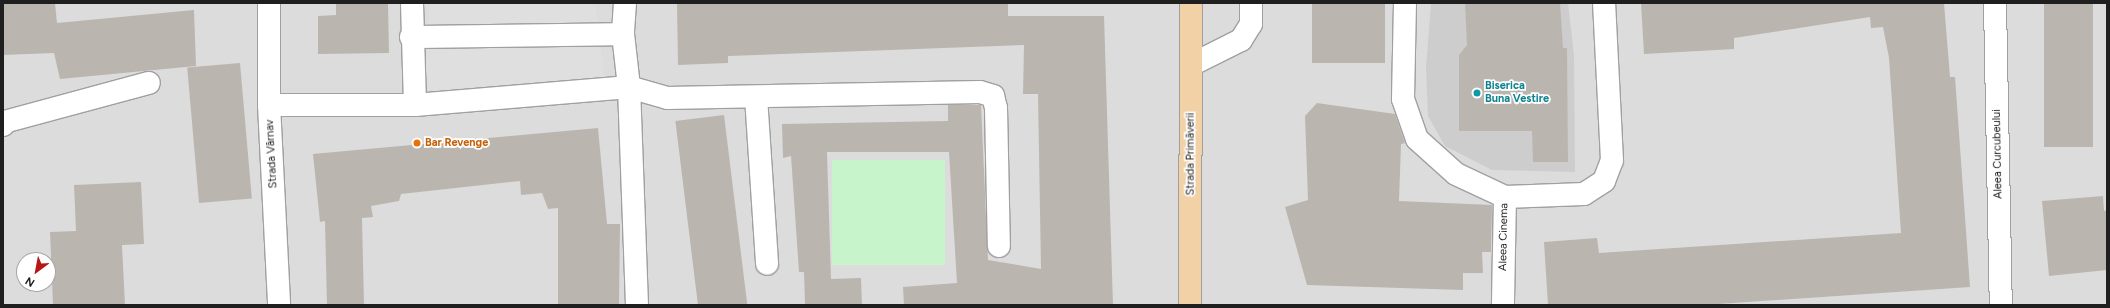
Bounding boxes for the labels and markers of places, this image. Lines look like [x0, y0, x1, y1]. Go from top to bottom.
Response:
place label: Biserica Buna Vestire [1485, 80, 1549, 106]
marker: Biserica Buna Vestire [1472, 88, 1482, 98]
place label: Bar Revenge [425, 136, 488, 150]
marker: Bar Revenge [412, 138, 422, 148]

